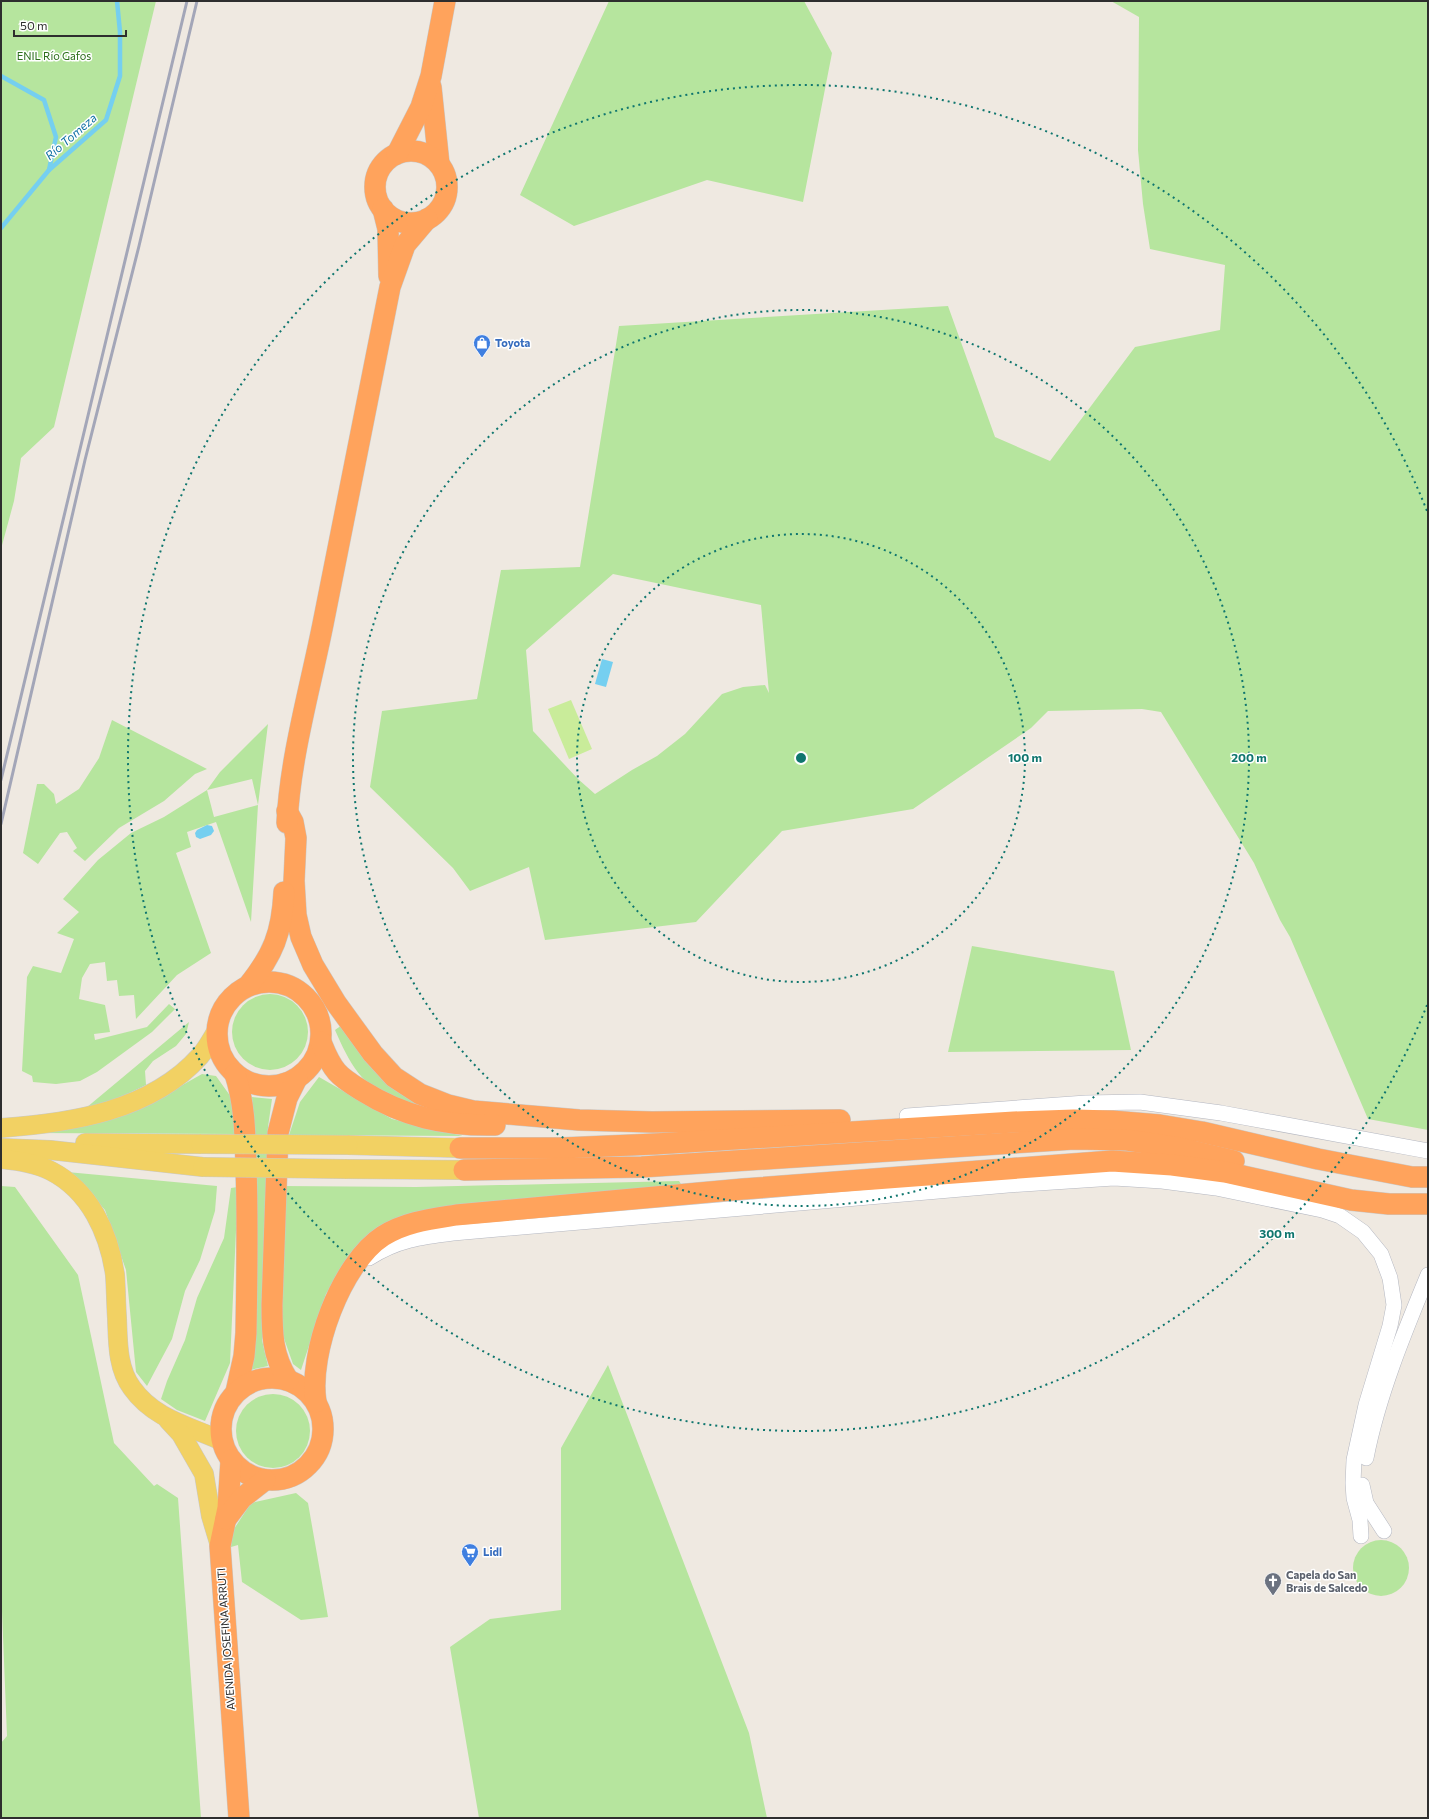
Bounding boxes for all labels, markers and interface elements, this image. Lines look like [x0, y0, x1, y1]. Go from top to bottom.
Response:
scale bar [14, 12, 126, 38]
text: 50 m [20, 18, 48, 32]
park label: ENIL Río Gafos [17, 49, 91, 62]
water label: Río Tomeza [42, 110, 99, 162]
shop icon: Toyota [472, 333, 492, 358]
place label: Toyota [495, 336, 531, 349]
text: 100 m [1008, 750, 1042, 764]
text: 200 m [1231, 750, 1267, 764]
centre of rings [794, 751, 808, 765]
text: 300 m [1259, 1226, 1295, 1240]
supermarket icon: Lidl [460, 1542, 480, 1567]
place label: Lidl [483, 1545, 502, 1558]
street label: AVENIDA JOSEFINA ARRUTI [214, 1567, 238, 1711]
place label: Capela do San Brais de Salcedo [1286, 1568, 1368, 1594]
church icon: Capela do San Brais de Salcedo [1263, 1571, 1283, 1596]

